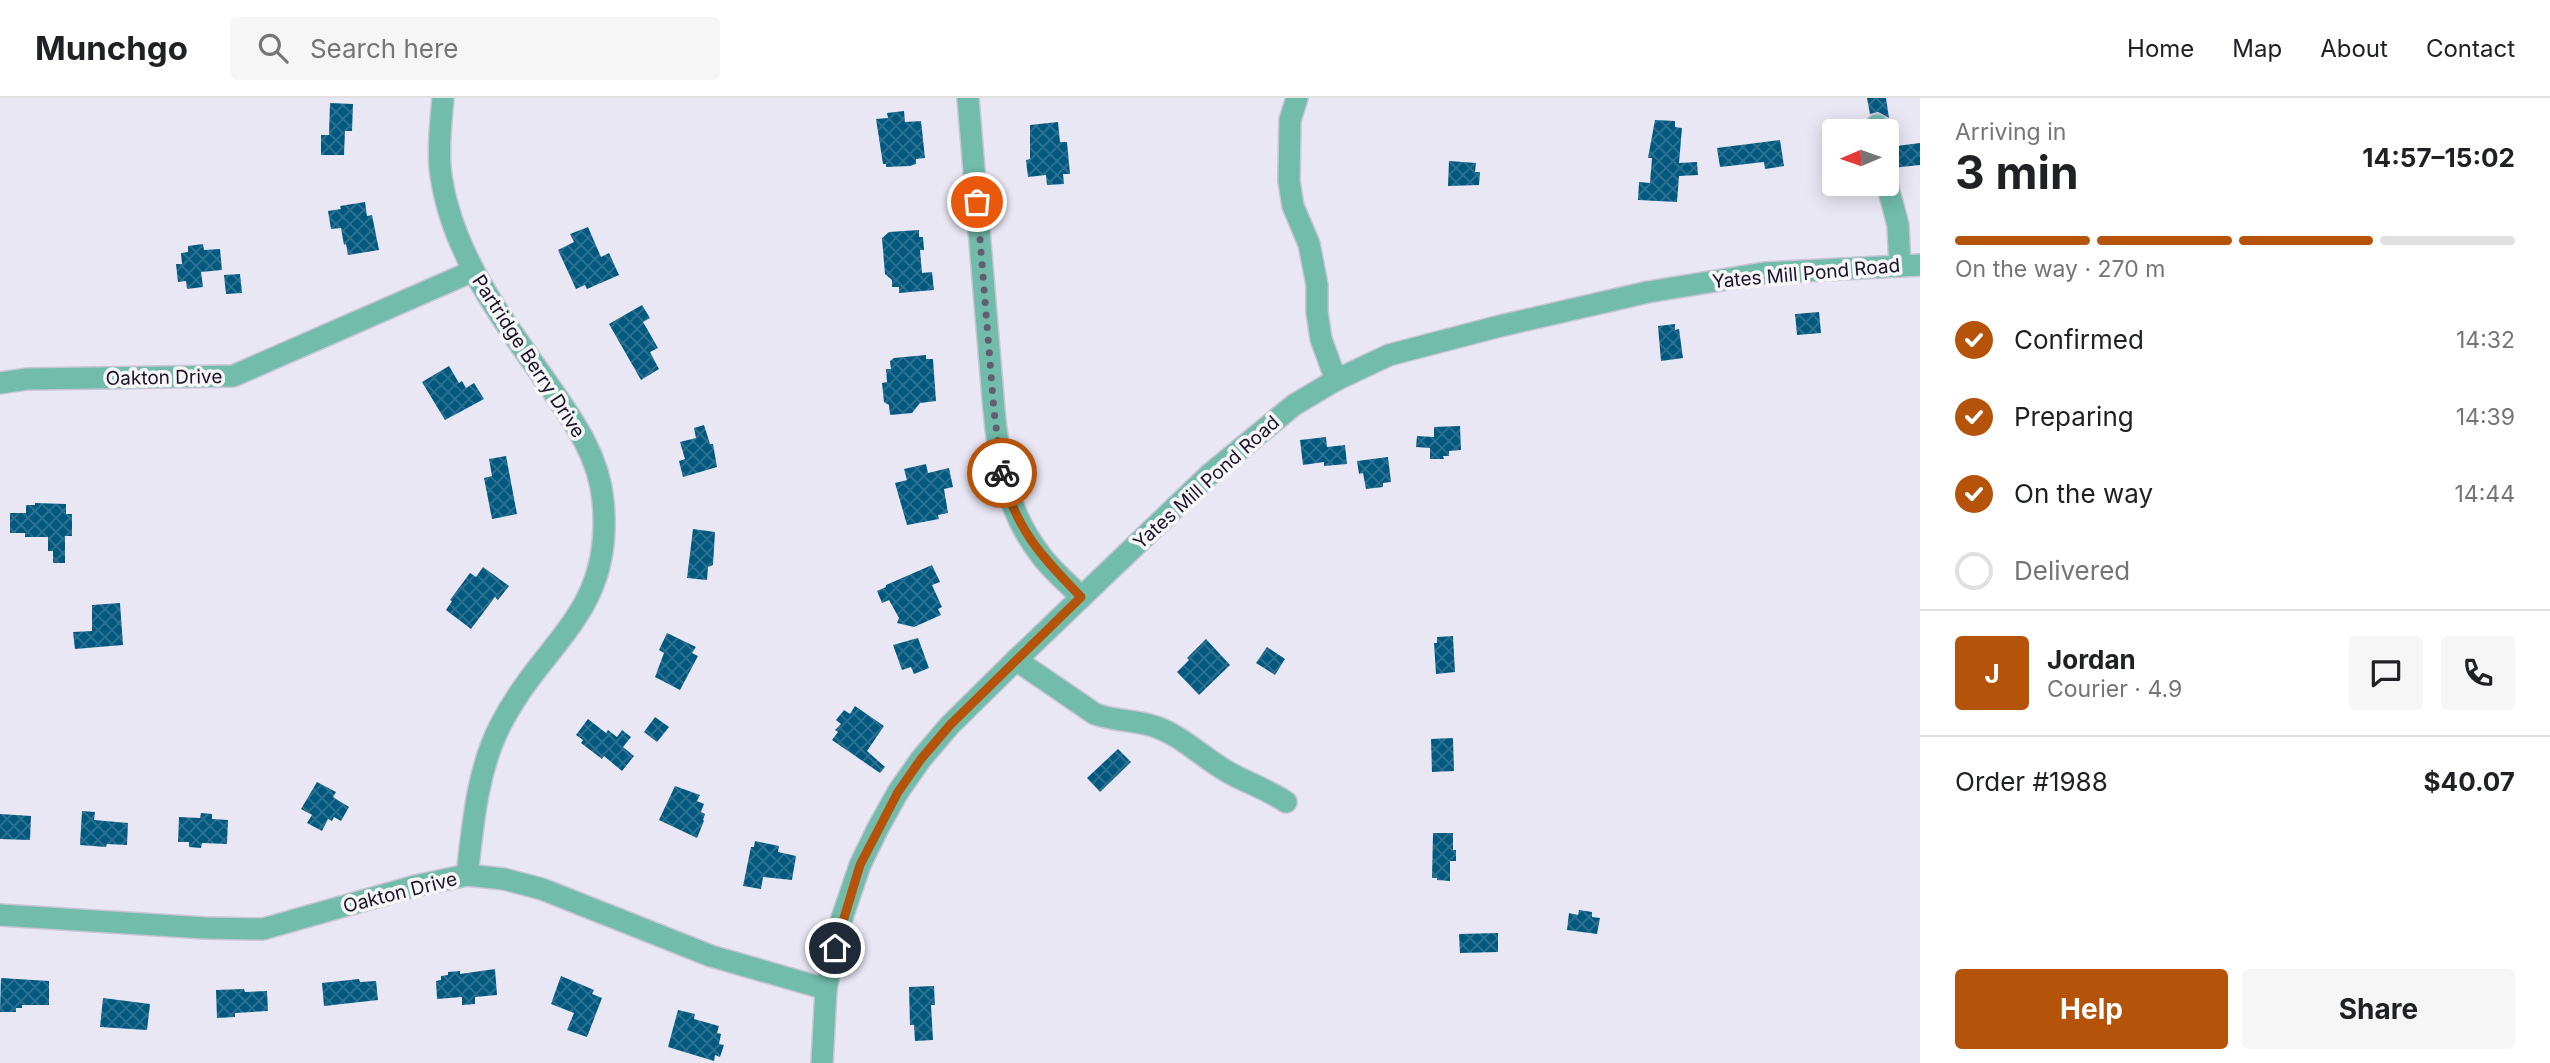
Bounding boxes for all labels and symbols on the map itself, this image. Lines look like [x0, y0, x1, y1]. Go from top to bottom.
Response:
north arrow [1822, 119, 1899, 196]
pin [947, 172, 1007, 232]
street label: Yates Mill Pond Road [1711, 254, 1901, 293]
street label: Partridge Berry Drive [467, 270, 590, 442]
street label: Oakton Drive [105, 365, 223, 390]
street label: Yates Mill Pond Road [1129, 411, 1284, 554]
courier [967, 438, 1037, 508]
street label: Oakton Drive [341, 867, 460, 918]
pin [805, 918, 865, 978]

